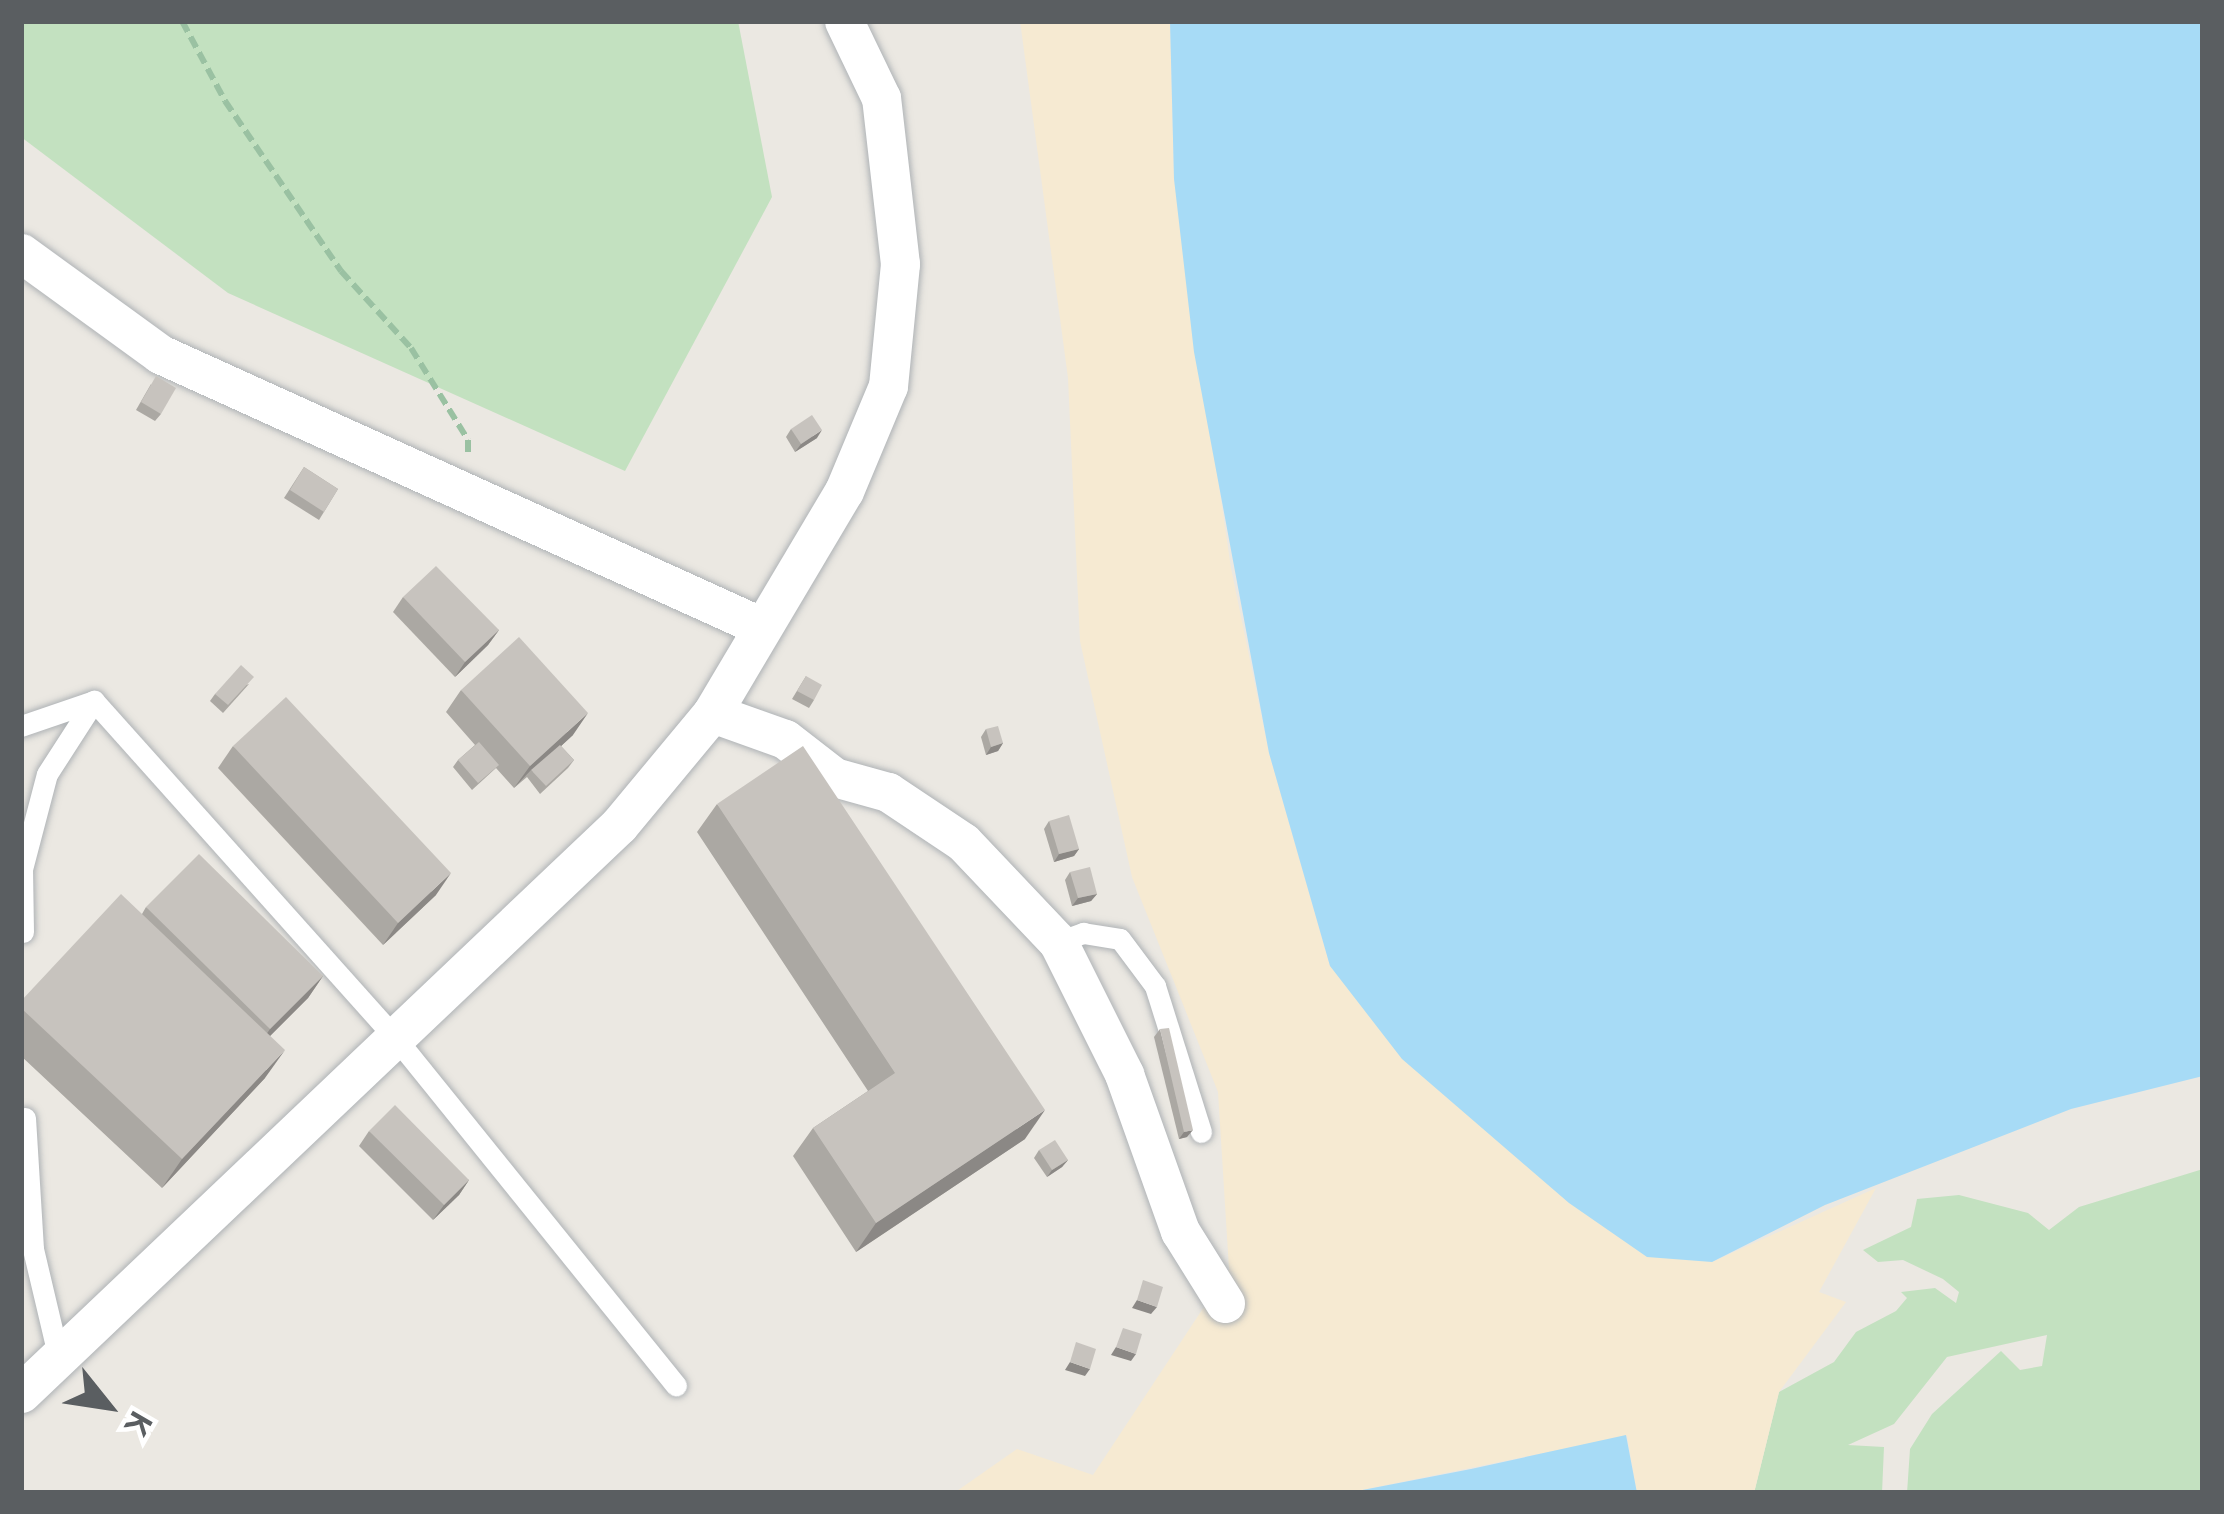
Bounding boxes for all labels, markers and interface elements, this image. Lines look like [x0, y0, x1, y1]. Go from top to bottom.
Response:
north arrow [48, 1346, 168, 1466]
text: K [118, 1405, 161, 1443]

